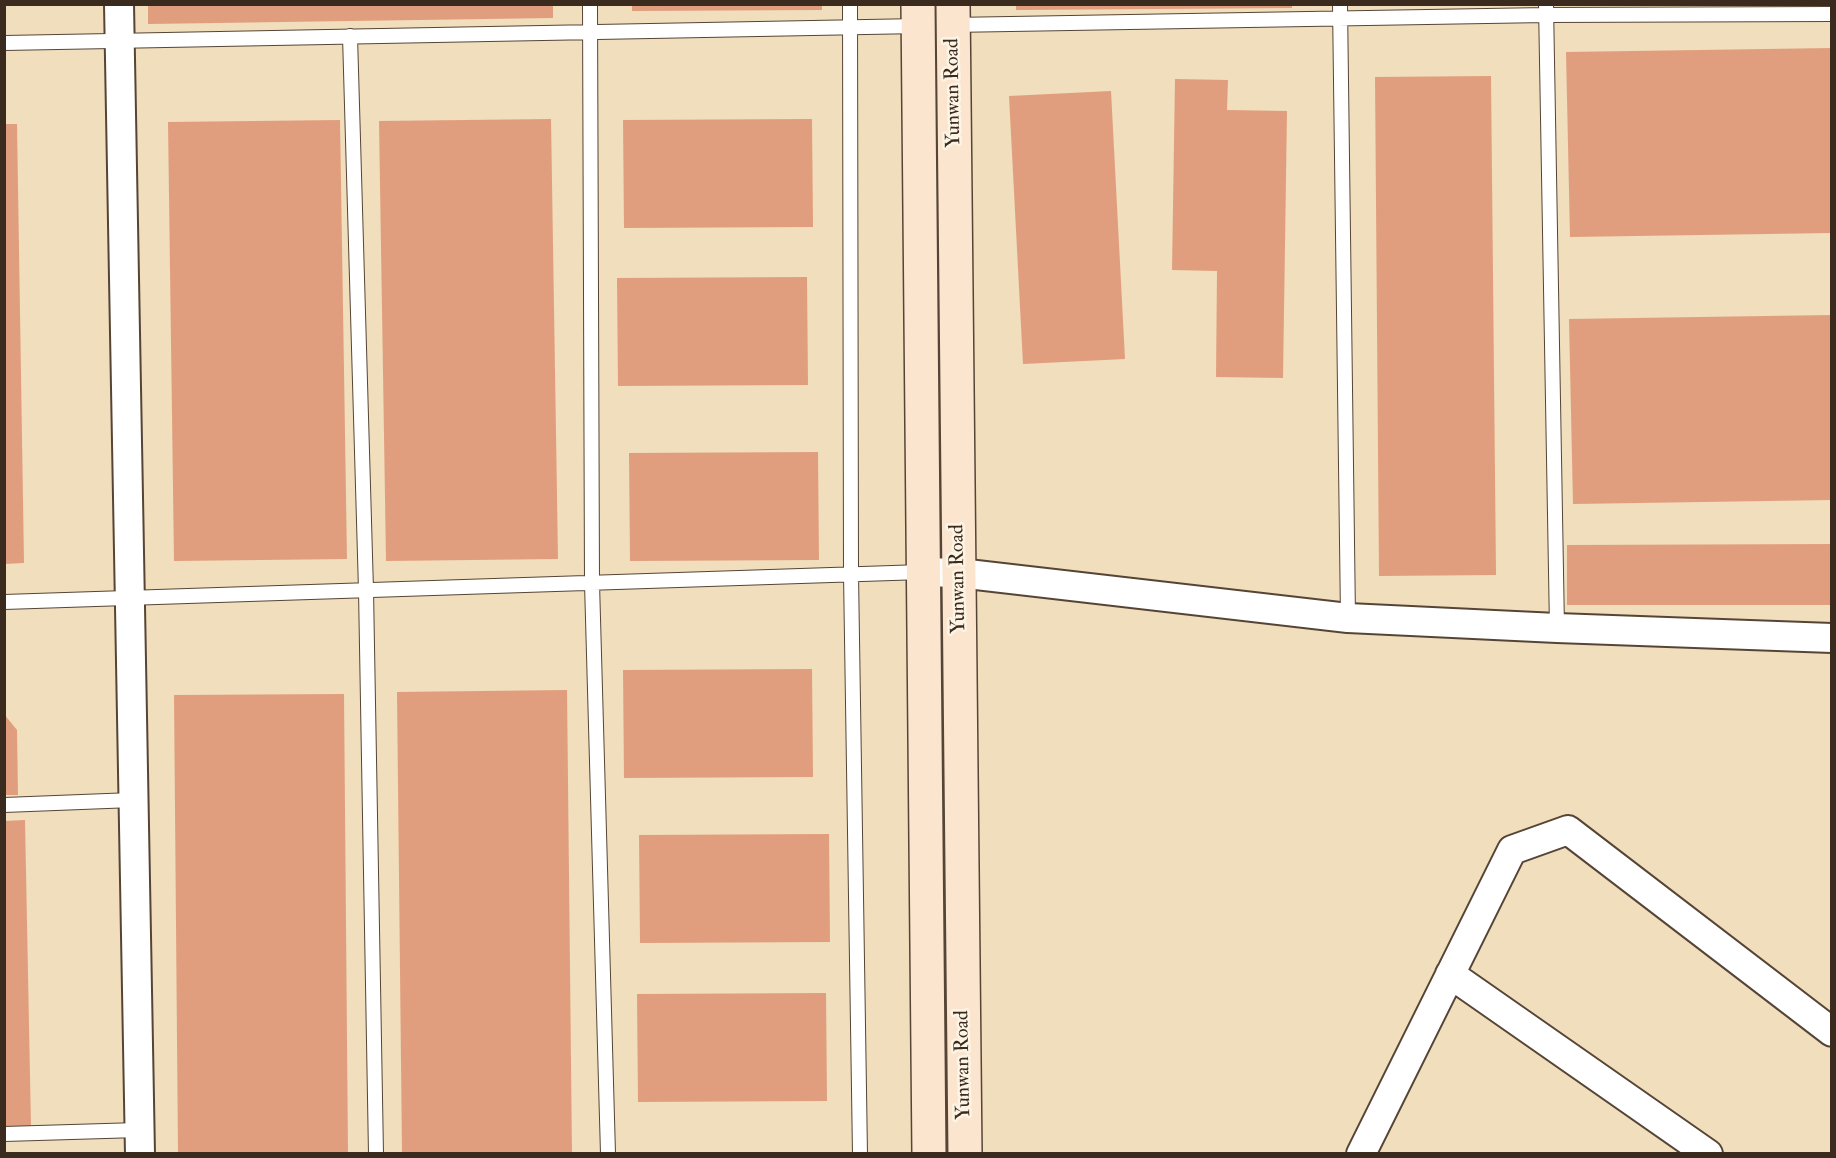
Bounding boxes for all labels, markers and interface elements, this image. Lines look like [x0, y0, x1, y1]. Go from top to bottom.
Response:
street label: Yunwan Road [941, 38, 967, 148]
street label: Yunwan Road [946, 524, 972, 634]
street label: Yunwan Road [951, 1010, 977, 1120]

